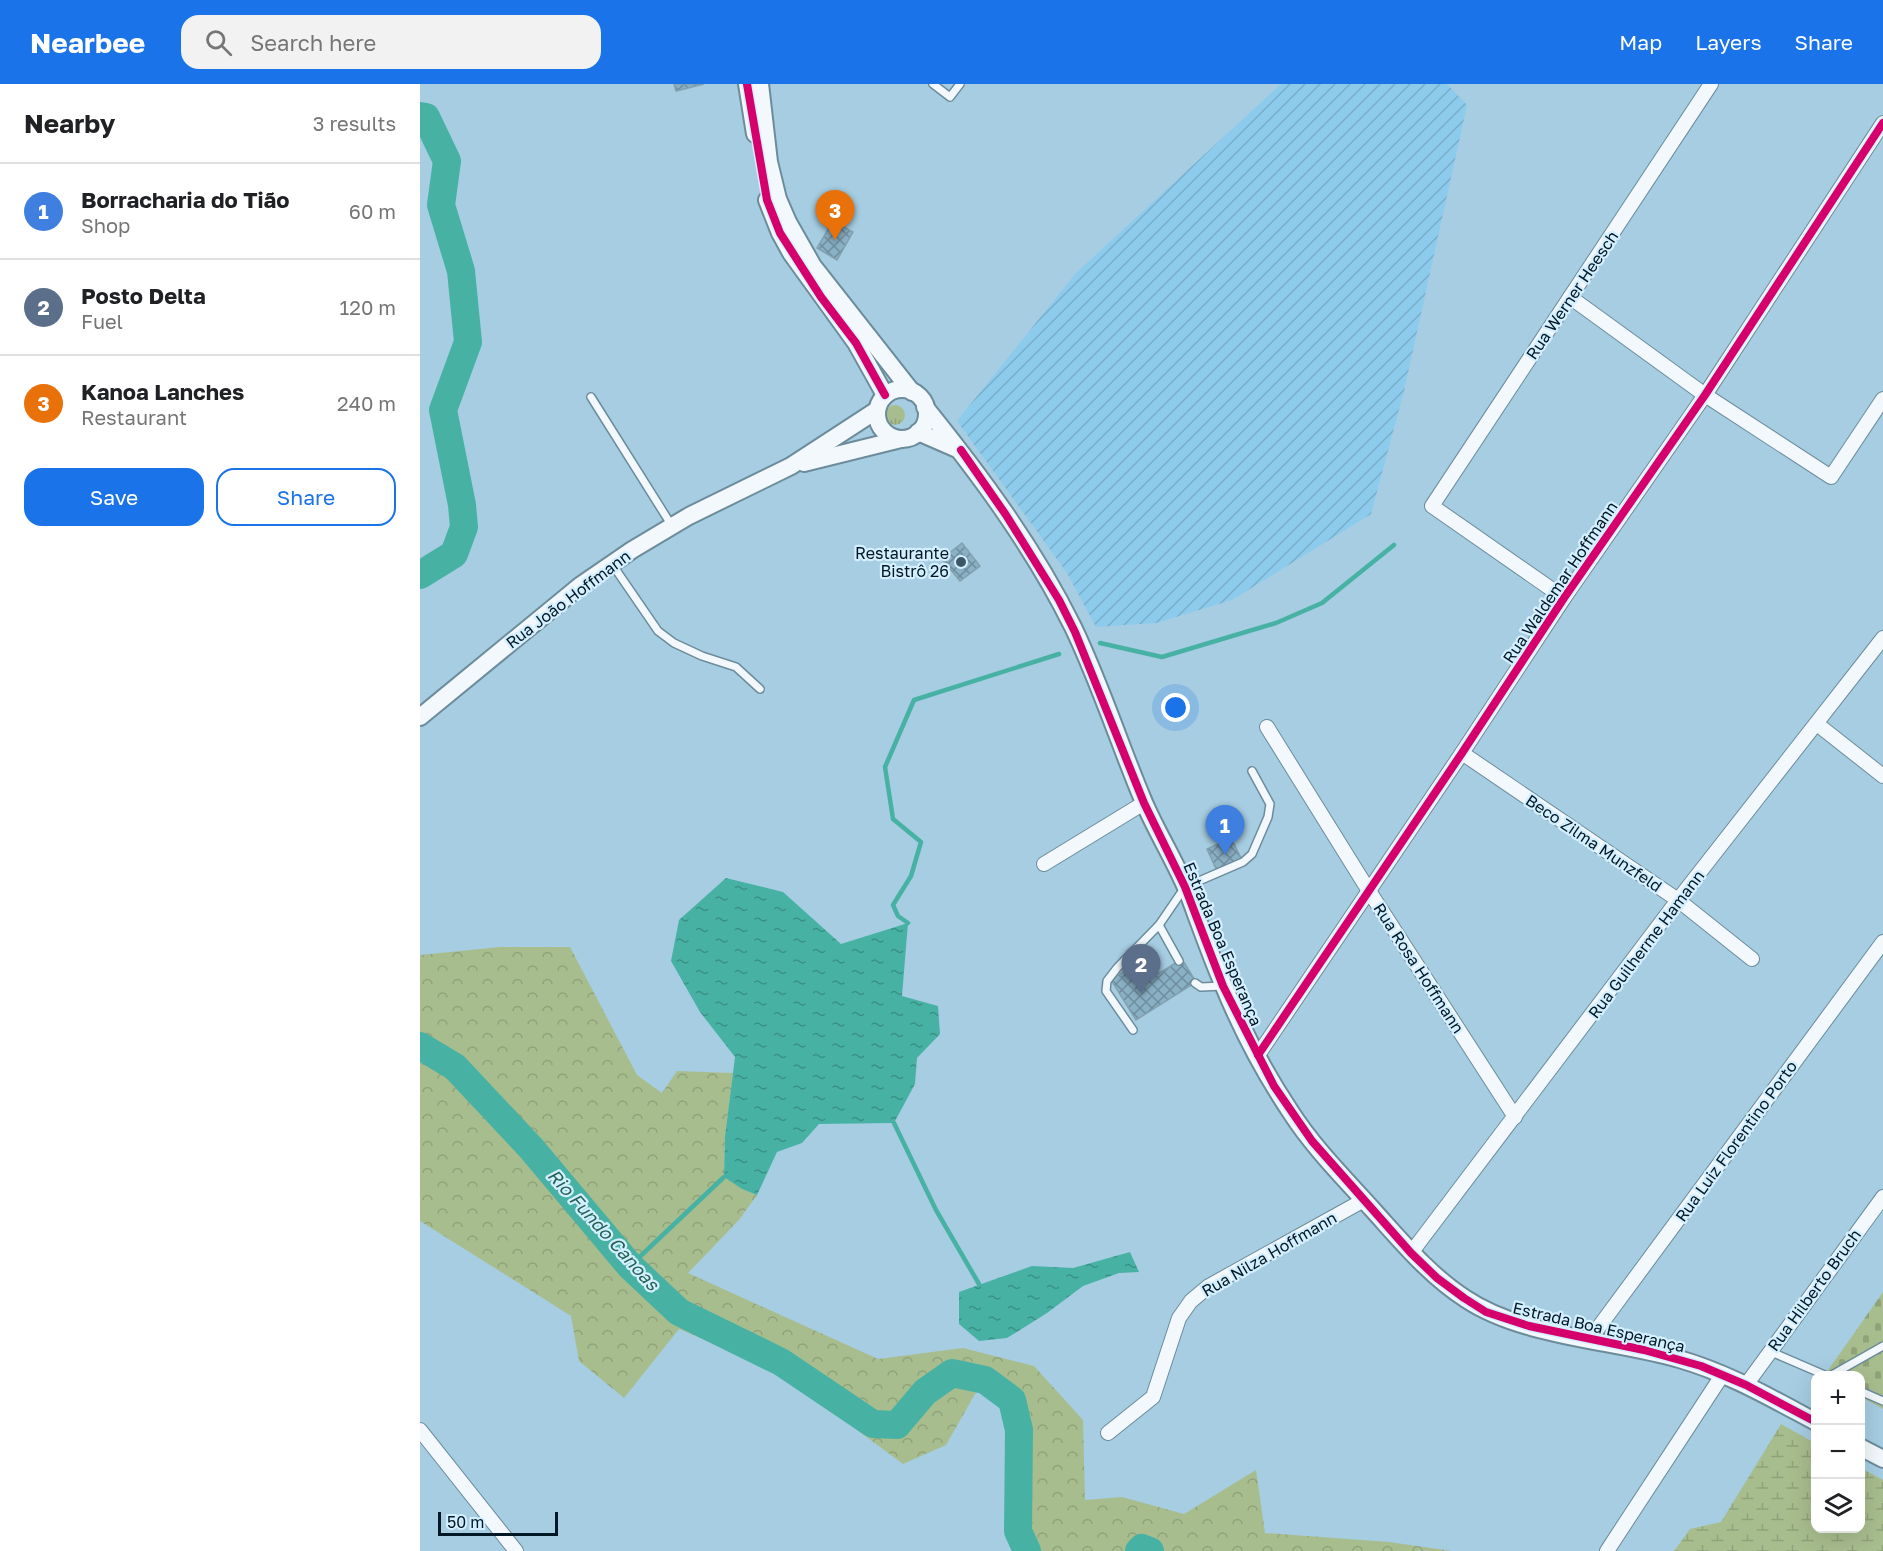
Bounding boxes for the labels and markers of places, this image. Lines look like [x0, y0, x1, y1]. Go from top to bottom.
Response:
pin: 3 [816, 190, 854, 240]
place label: Restaurante Bistrô 26 [855, 543, 949, 581]
marker: Restaurante Bistrô 26 [954, 555, 968, 569]
pin: 1 [1206, 806, 1244, 855]
pin: 2 [1122, 944, 1160, 994]

